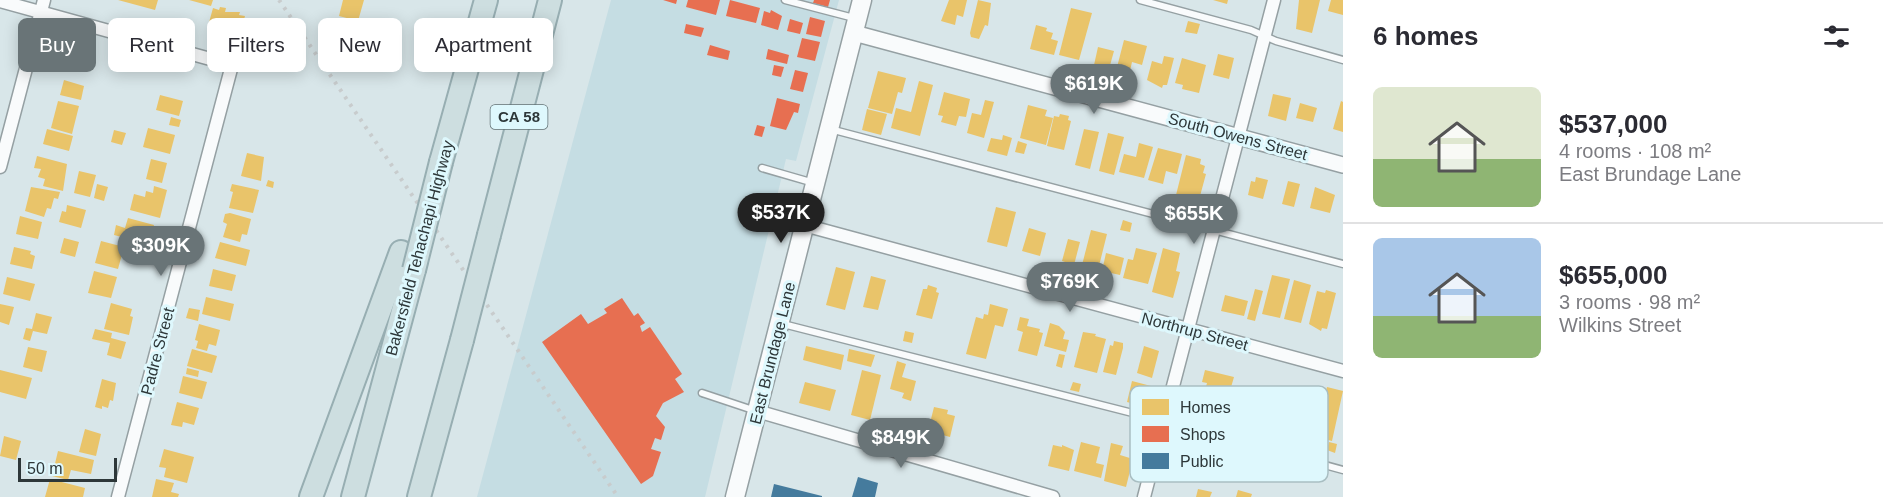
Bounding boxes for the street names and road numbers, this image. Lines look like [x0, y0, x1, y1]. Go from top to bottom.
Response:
road number: CA 58 [490, 105, 548, 129]
street label: South Owens Street [1167, 110, 1310, 163]
street label: Bakersfield Tehachapi Highway [383, 139, 456, 358]
street label: East Brundage Lane [747, 280, 798, 426]
street label: Padre Street [138, 305, 177, 397]
street label: Northrup Street [1140, 309, 1250, 354]

